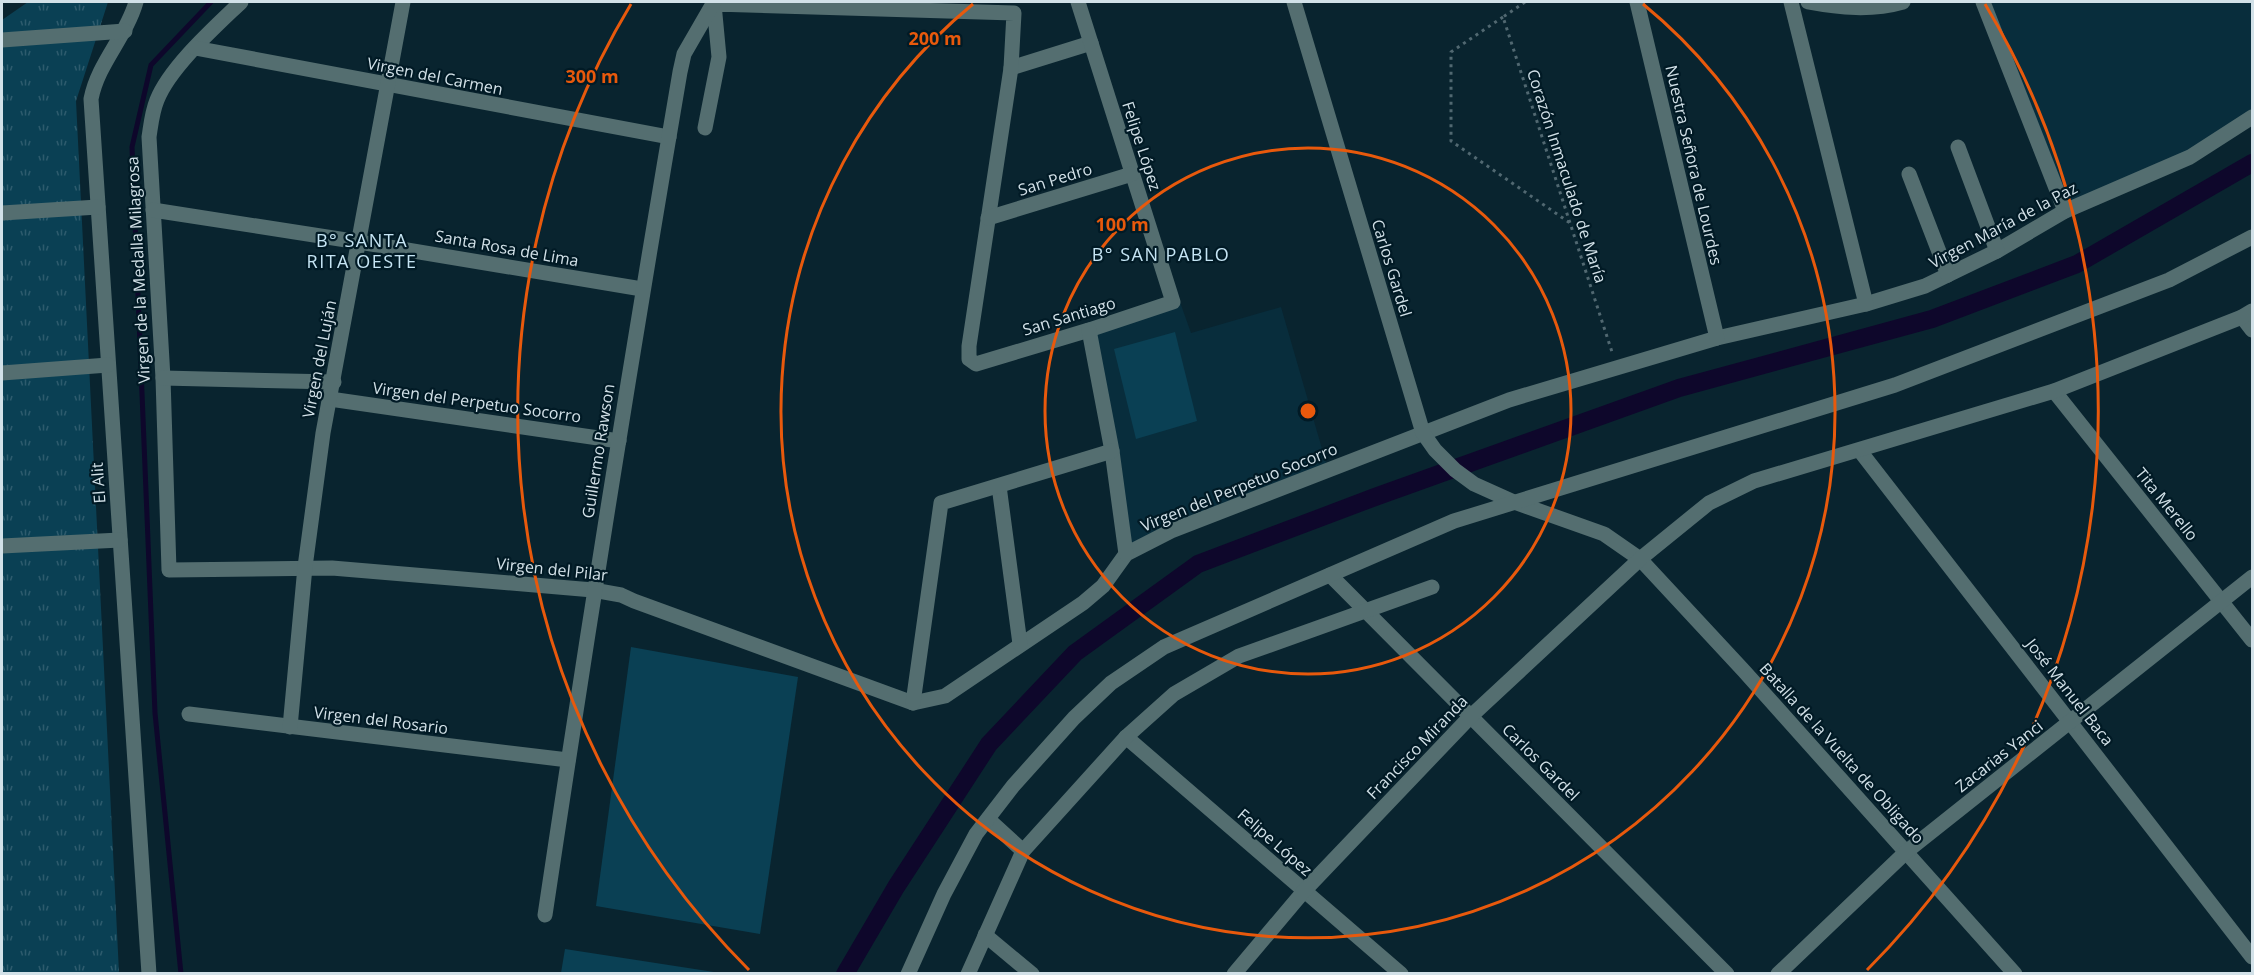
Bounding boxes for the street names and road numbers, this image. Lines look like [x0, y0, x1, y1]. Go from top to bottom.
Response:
street label: Virgen del Carmen [365, 52, 505, 100]
street label: Nuestra Señora de Lourdes [1660, 63, 1728, 267]
street label: Corazón Inmaculado de María [1522, 66, 1612, 286]
street label: Felipe López [1117, 99, 1167, 193]
street label: Virgen de la Medalla Milagrosa [121, 156, 155, 384]
street label: San Pedro [1015, 157, 1095, 201]
street label: Virgen María de la Paz [1925, 177, 2081, 273]
street label: Carlos Gardel [1367, 217, 1417, 319]
street label: Santa Rosa de Lima [433, 225, 581, 271]
street label: San Santiago [1020, 291, 1118, 341]
street label: Virgen del Luján [297, 298, 341, 420]
street label: Virgen del Perpetuo Socorro [371, 376, 583, 428]
street label: Guillermo Rawson [577, 382, 619, 520]
street label: Virgen del Perpetuo Socorro [1137, 437, 1341, 537]
street label: El Alit [86, 461, 110, 504]
street label: Tita Merello [2131, 463, 2203, 545]
street label: Virgen del Pilar [495, 552, 609, 586]
street label: José Manuel Baca [2020, 632, 2119, 750]
street label: Batalla de la Vuelta de Obligado [1755, 658, 1929, 848]
street label: Francisco Miranda [1362, 690, 1472, 804]
street label: Virgen del Rosario [313, 701, 449, 739]
street label: Zacarias Yanci [1951, 715, 2047, 797]
street label: Carlos Gardel [1498, 719, 1584, 805]
street label: Felipe López [1233, 803, 1317, 881]

